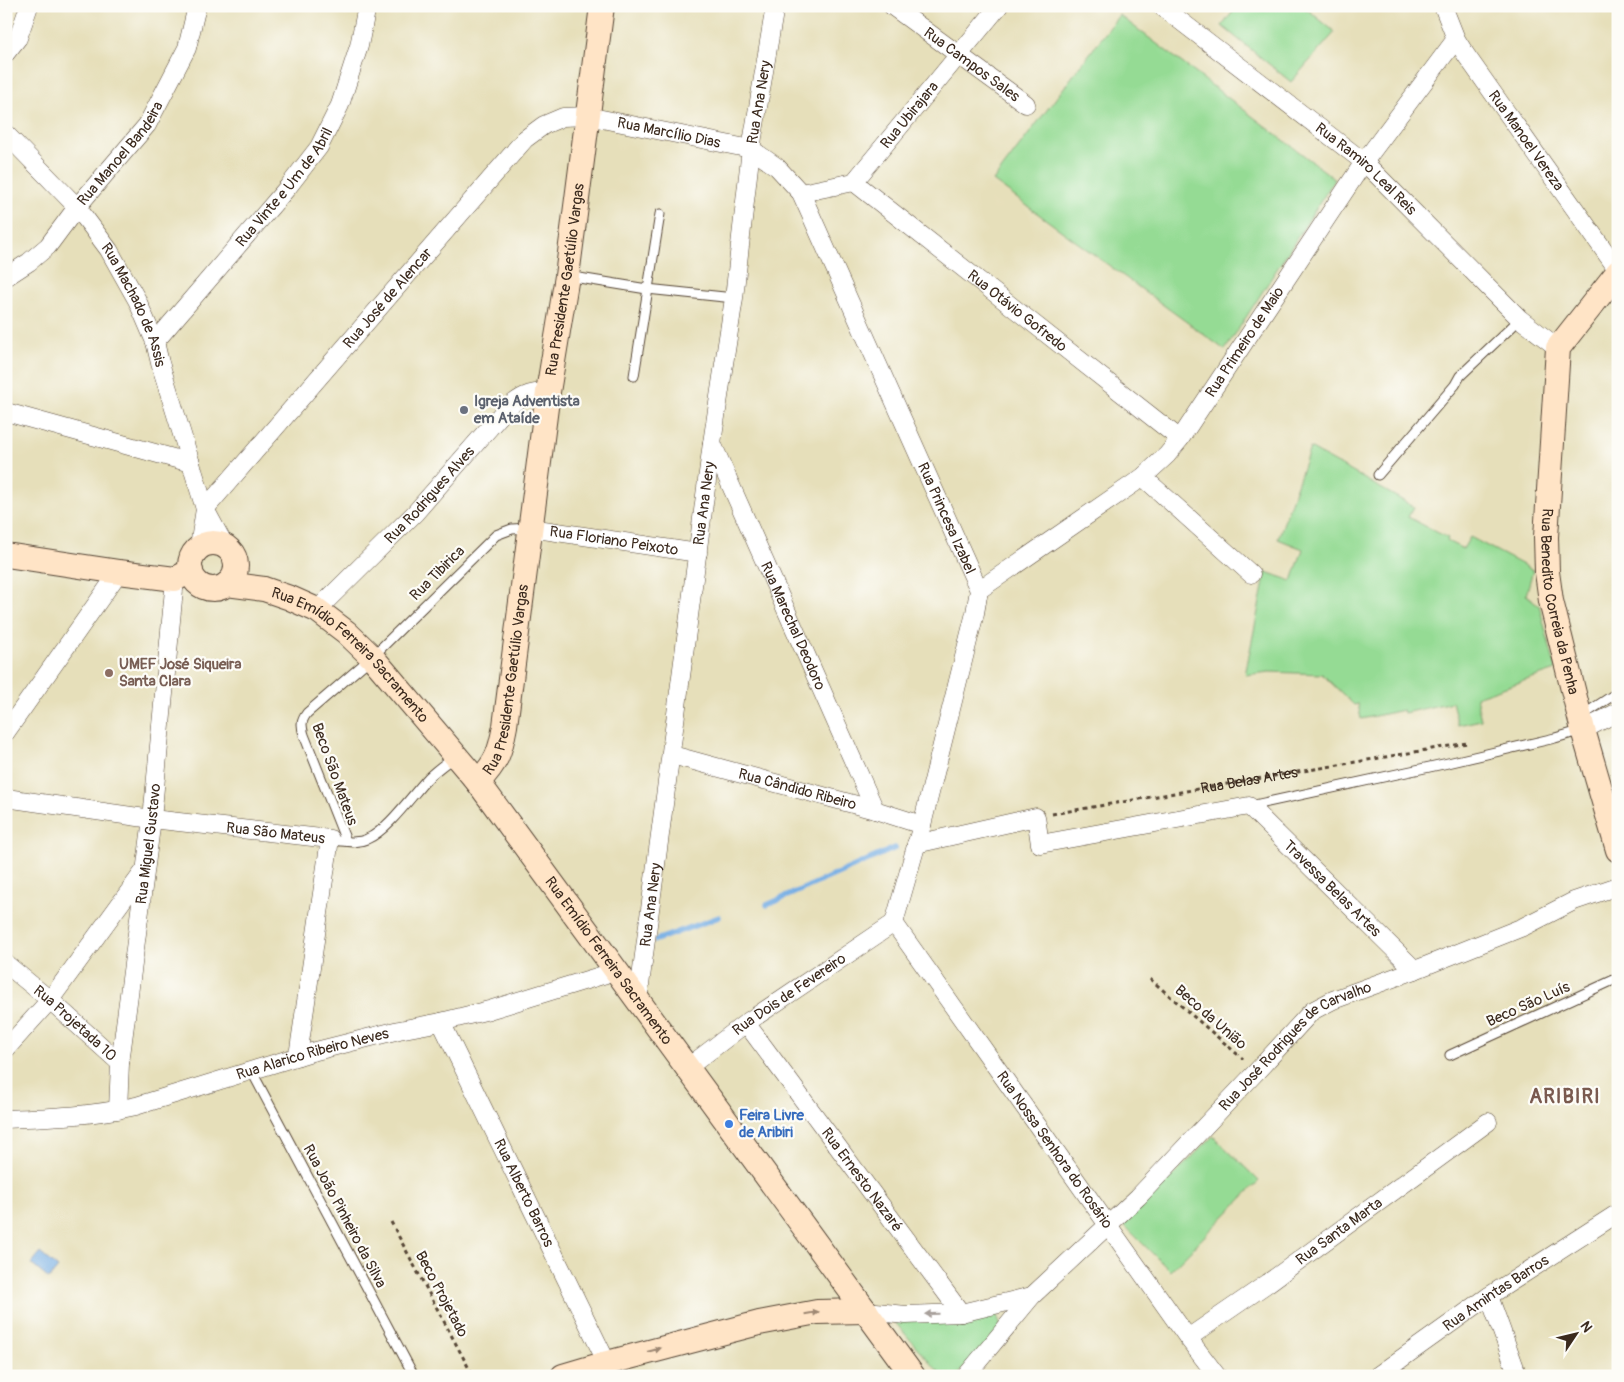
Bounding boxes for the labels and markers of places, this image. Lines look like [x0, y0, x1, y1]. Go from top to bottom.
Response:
place label: Igreja Adventista em Ataíde [473, 392, 580, 428]
marker: Igreja Adventista em Ataíde [458, 404, 470, 416]
place label: UMEF José Siqueira Santa Clara [119, 655, 241, 691]
marker: UMEF José Siqueira Santa Clara [103, 667, 115, 679]
place label: Feira Livre de Aribiri [739, 1106, 805, 1142]
marker: Feira Livre de Aribiri [723, 1118, 735, 1130]

